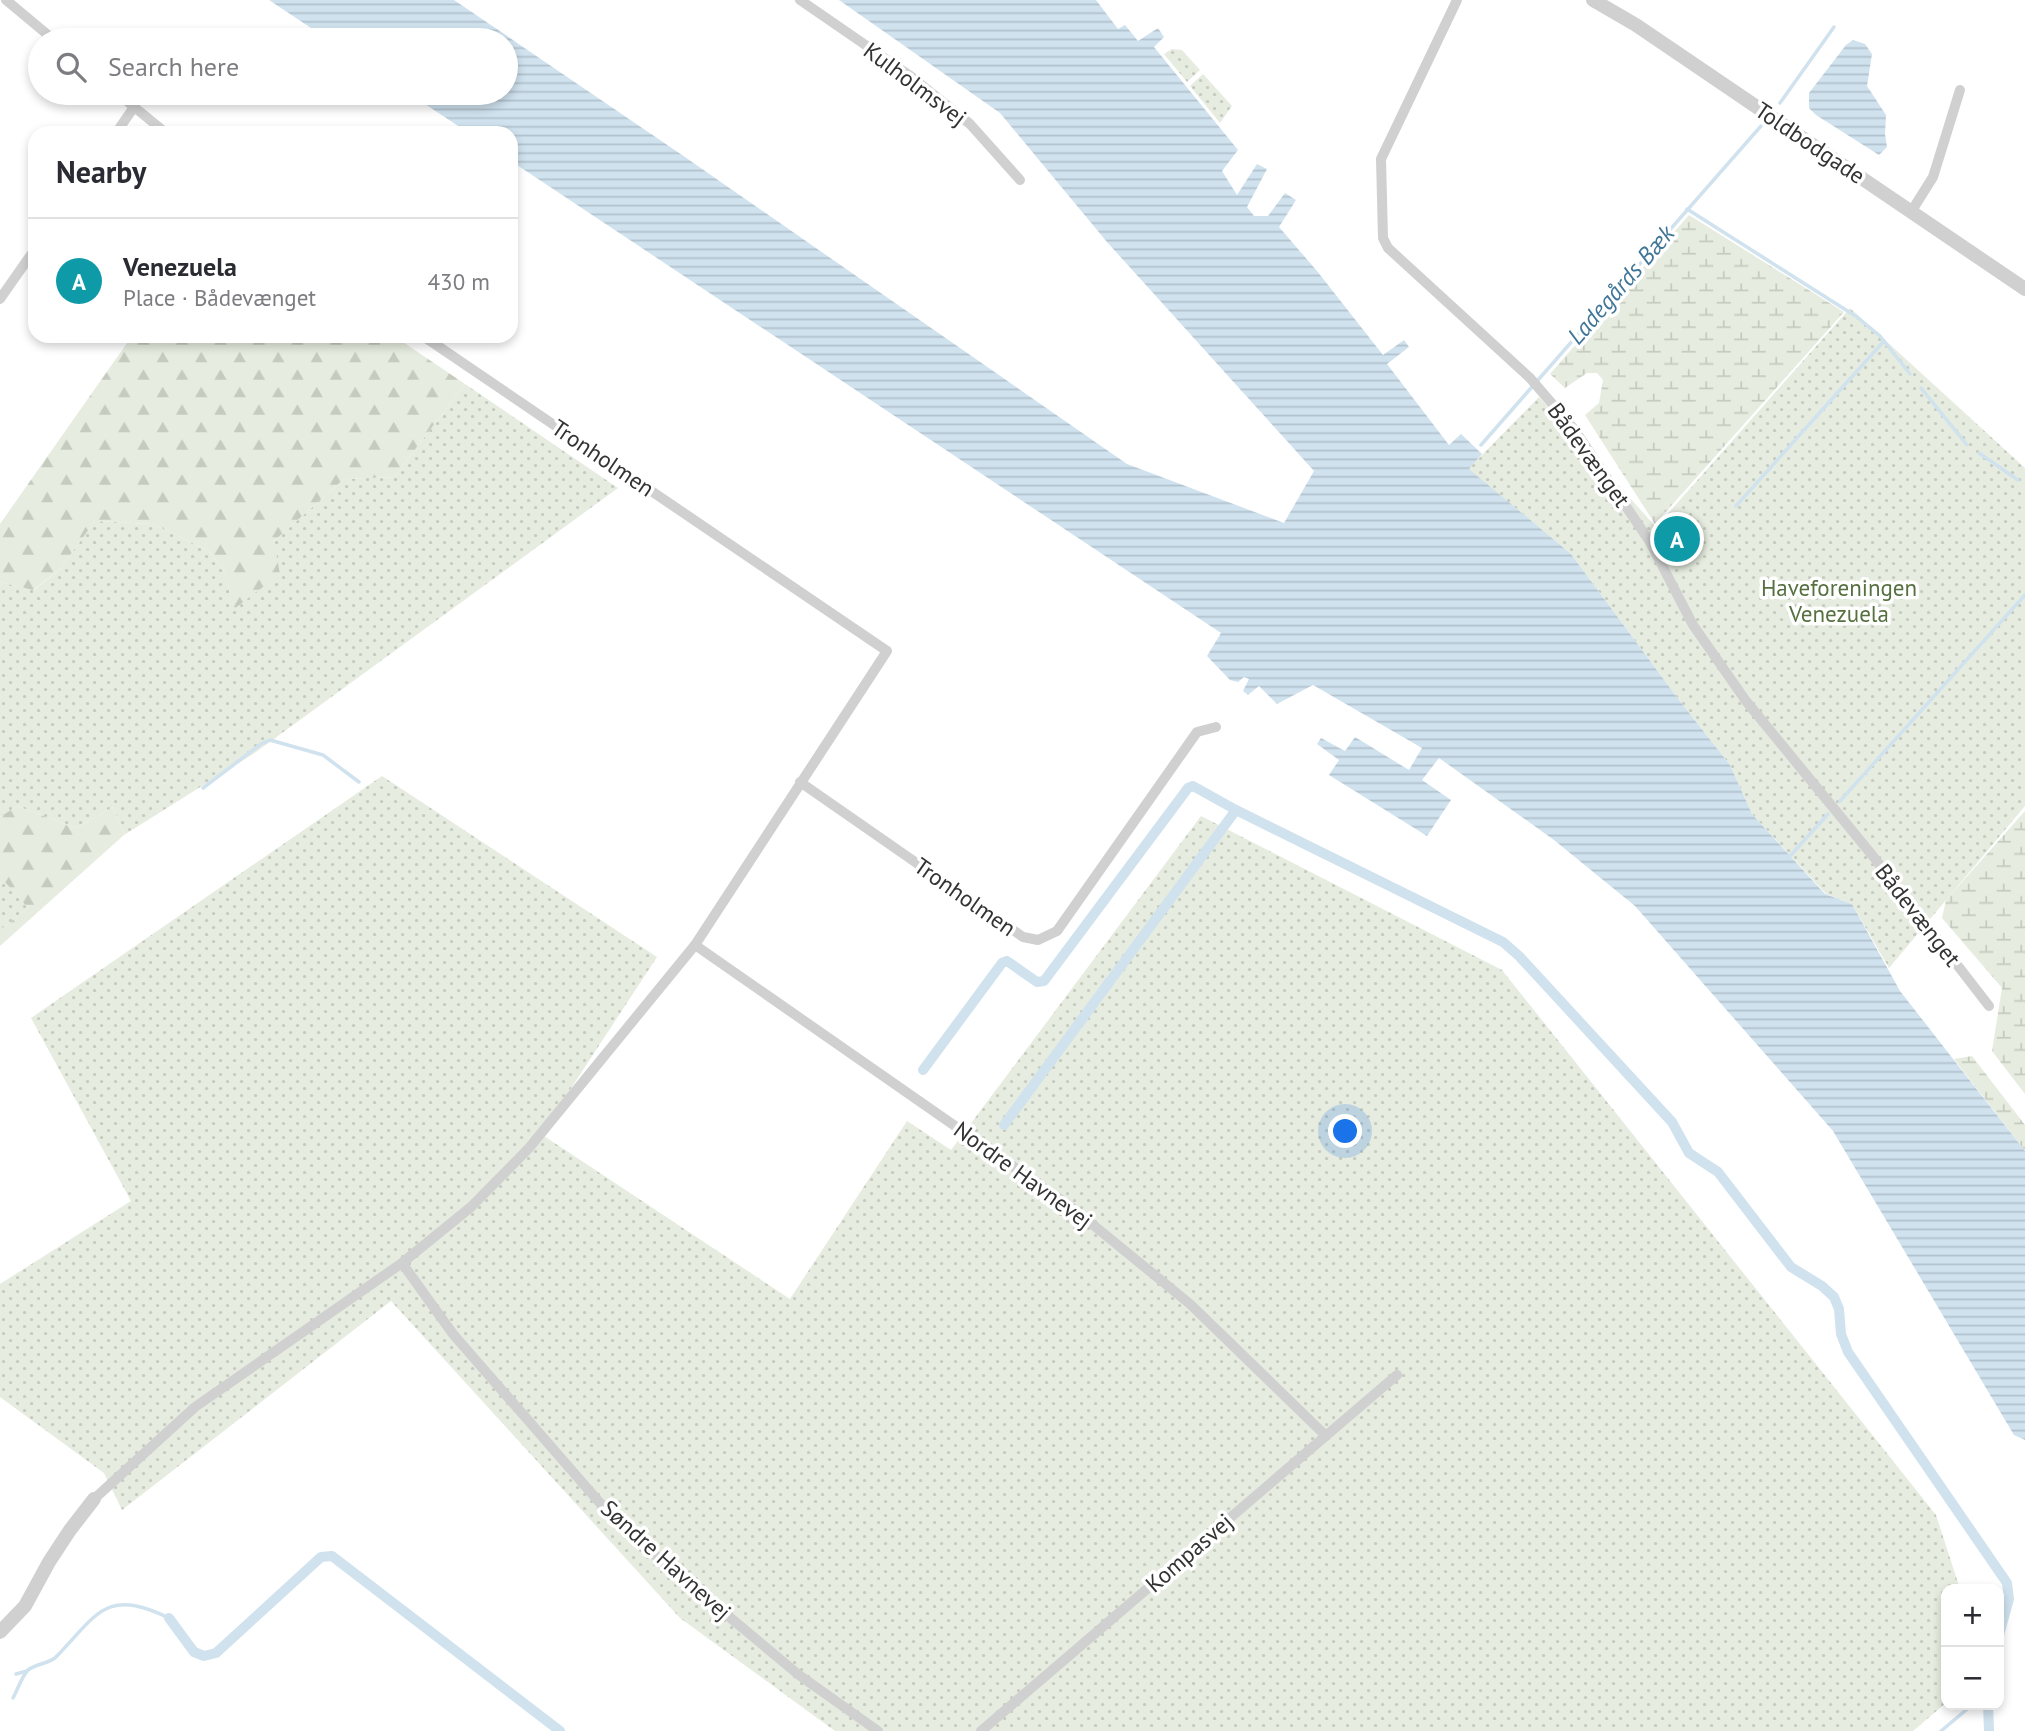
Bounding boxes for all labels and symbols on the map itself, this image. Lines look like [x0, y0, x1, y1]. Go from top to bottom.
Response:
street label: Kulholmsvej [858, 36, 972, 132]
street label: Toldbodgade [1750, 95, 1871, 190]
water label: Ladegårds Bæk [1560, 218, 1682, 351]
street label: Bådevænget [1542, 397, 1637, 513]
street label: Tronholmen [546, 413, 660, 503]
pin: A [1654, 513, 1700, 565]
park label: Haveforeningen Venezuela [1761, 573, 1917, 628]
street label: Tronholmen [909, 851, 1022, 942]
street label: Bådevænget [1869, 858, 1968, 972]
your location [1328, 1114, 1362, 1148]
street label: Nordre Havnevej [948, 1115, 1098, 1235]
street label: Søndre Havnevej [595, 1493, 738, 1626]
street label: Kompasvej [1139, 1507, 1238, 1598]

